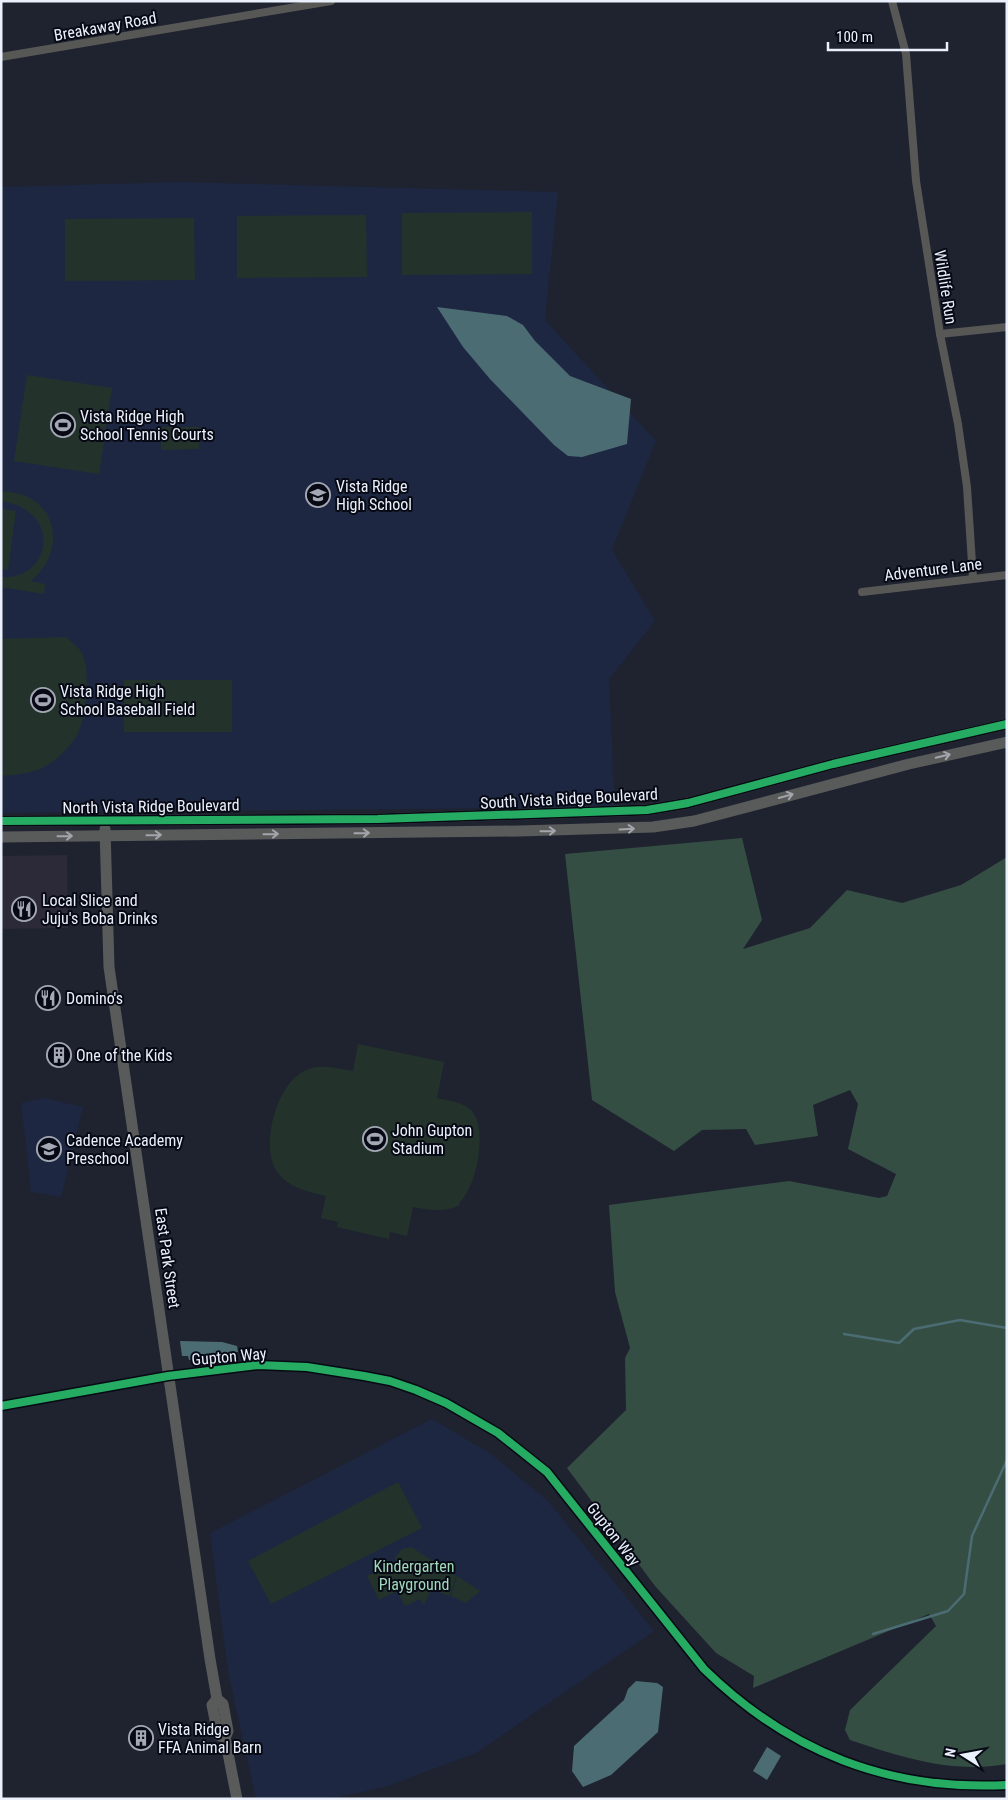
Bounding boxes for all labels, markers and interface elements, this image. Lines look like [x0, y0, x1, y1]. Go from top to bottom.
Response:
street label: Breakaway Road [52, 8, 158, 45]
scale bar [828, 20, 947, 52]
text: 100 m [836, 28, 873, 46]
street label: Wildlife Run [930, 249, 961, 326]
place label: Vista Ridge High School Tennis Courts [80, 407, 214, 444]
sports icon: Vista Ridge High School Tennis Courts [50, 412, 76, 438]
place label: Vista Ridge High School [336, 477, 412, 514]
school or university icon: Vista Ridge High School [305, 482, 331, 508]
street label: Adventure Lane [883, 554, 983, 585]
place label: Vista Ridge High School Baseball Field [60, 682, 195, 719]
sports icon: Vista Ridge High School Baseball Field [30, 687, 56, 713]
one-way arrow [935, 751, 951, 760]
street label: South Vista Ridge Boulevard [480, 784, 658, 813]
one-way arrow [777, 791, 793, 801]
street label: North Vista Ridge Boulevard [62, 795, 240, 818]
one-way arrow [618, 824, 635, 834]
one-way arrow [540, 826, 556, 836]
one-way arrow [353, 828, 369, 838]
one-way arrow [263, 829, 279, 839]
one-way arrow [146, 830, 162, 840]
one-way arrow [56, 831, 73, 841]
place label: Local Slice and Juju's Boba Drinks [42, 891, 158, 928]
restaurant icon: Local Slice and Juju's Boba Drinks [11, 896, 37, 922]
restaurant icon: Domino's [35, 985, 61, 1011]
place label: Domino's [66, 989, 123, 1008]
building icon: One of the Kids [46, 1042, 72, 1068]
place label: One of the Kids [76, 1046, 173, 1065]
place label: John Gupton Stadium [392, 1121, 472, 1158]
sports icon: John Gupton Stadium [362, 1126, 388, 1152]
place label: Cadence Academy Preschool [66, 1131, 183, 1168]
school or university icon: Cadence Academy Preschool [36, 1136, 62, 1162]
street label: East Park Street [151, 1207, 184, 1310]
street label: Gupton Way [191, 1344, 268, 1369]
street label: Gupton Way [583, 1499, 644, 1570]
park label: Kindergarten Playground [373, 1557, 455, 1594]
place label: Vista Ridge FFA Animal Barn [158, 1720, 262, 1757]
building icon: Vista Ridge FFA Animal Barn [128, 1725, 154, 1751]
north arrow [938, 1730, 988, 1780]
text: N [942, 1747, 959, 1758]

